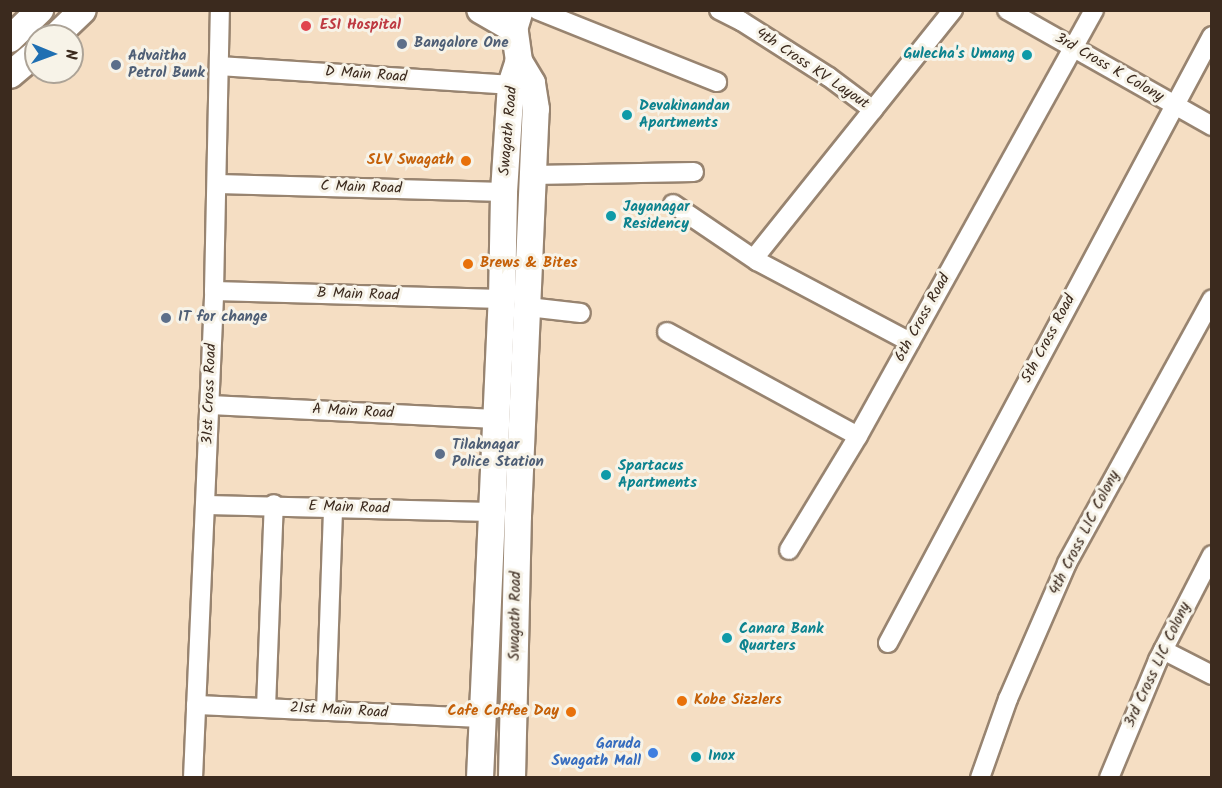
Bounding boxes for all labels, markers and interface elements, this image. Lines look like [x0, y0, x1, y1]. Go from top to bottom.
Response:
marker: ESI Hospital [297, 17, 315, 35]
place label: ESI Hospital [320, 17, 401, 35]
north arrow [24, 24, 84, 84]
street label: 4th Cross KV Layout [752, 24, 872, 114]
street label: 3rd Cross K Colony [1051, 30, 1167, 106]
place label: Bangalore One [414, 35, 508, 53]
marker: Bangalore One [395, 37, 409, 51]
place label: Gulecha's Umang [904, 46, 1015, 64]
place label: Advaitha Petrol Bunk [128, 47, 205, 82]
marker: Gulecha's Umang [1020, 48, 1034, 62]
text: N [58, 49, 83, 60]
marker: Advaitha Petrol Bunk [109, 58, 123, 72]
street label: D Main Road [324, 63, 408, 87]
street label: Swagath Road [496, 86, 522, 176]
place label: Devakinandan Apartments [639, 97, 730, 132]
marker: Devakinandan Apartments [620, 108, 634, 122]
place label: SLV Swagath [367, 152, 454, 170]
marker: SLV Swagath [459, 154, 473, 168]
street label: C Main Road [320, 178, 402, 198]
place label: Jayanagar Residency [623, 198, 690, 233]
marker: Jayanagar Residency [604, 209, 618, 223]
place label: Brews & Bites [480, 255, 577, 273]
marker: Brews & Bites [461, 257, 475, 271]
street label: 6th Cross Road [891, 271, 955, 365]
street label: B Main Road [317, 285, 399, 305]
street label: 5th Cross Road [1018, 292, 1080, 386]
place label: IT for change [178, 309, 267, 327]
marker: IT for change [159, 311, 173, 325]
street label: 31st Cross Road [199, 343, 221, 445]
street label: A Main Road [312, 401, 394, 423]
place label: Tilaknagar Police Station [452, 436, 544, 471]
marker: Tilaknagar Police Station [433, 447, 447, 461]
place label: Spartacus Apartments [618, 457, 697, 492]
marker: Spartacus Apartments [599, 468, 613, 482]
street label: 4th Cross LIC Colony [1046, 468, 1124, 598]
street label: E Main Road [308, 498, 390, 518]
street label: Swagath Road [506, 571, 526, 661]
street label: 3rd Cross LIC Colony [1121, 600, 1195, 730]
place label: Canara Bank Quarters [739, 620, 823, 655]
marker: Canara Bank Quarters [720, 631, 734, 645]
place label: Kobe Sizzlers [694, 692, 782, 710]
marker: Kobe Sizzlers [675, 694, 689, 708]
street label: 21st Main Road [290, 699, 388, 723]
place label: Cafe Coffee Day [447, 703, 559, 721]
marker: Cafe Coffee Day [564, 705, 578, 719]
place label: Garuda Swagath Mall [552, 735, 641, 770]
marker: Garuda Swagath Mall [646, 746, 660, 760]
place label: Inox [708, 748, 735, 766]
marker: Inox [689, 750, 703, 764]

